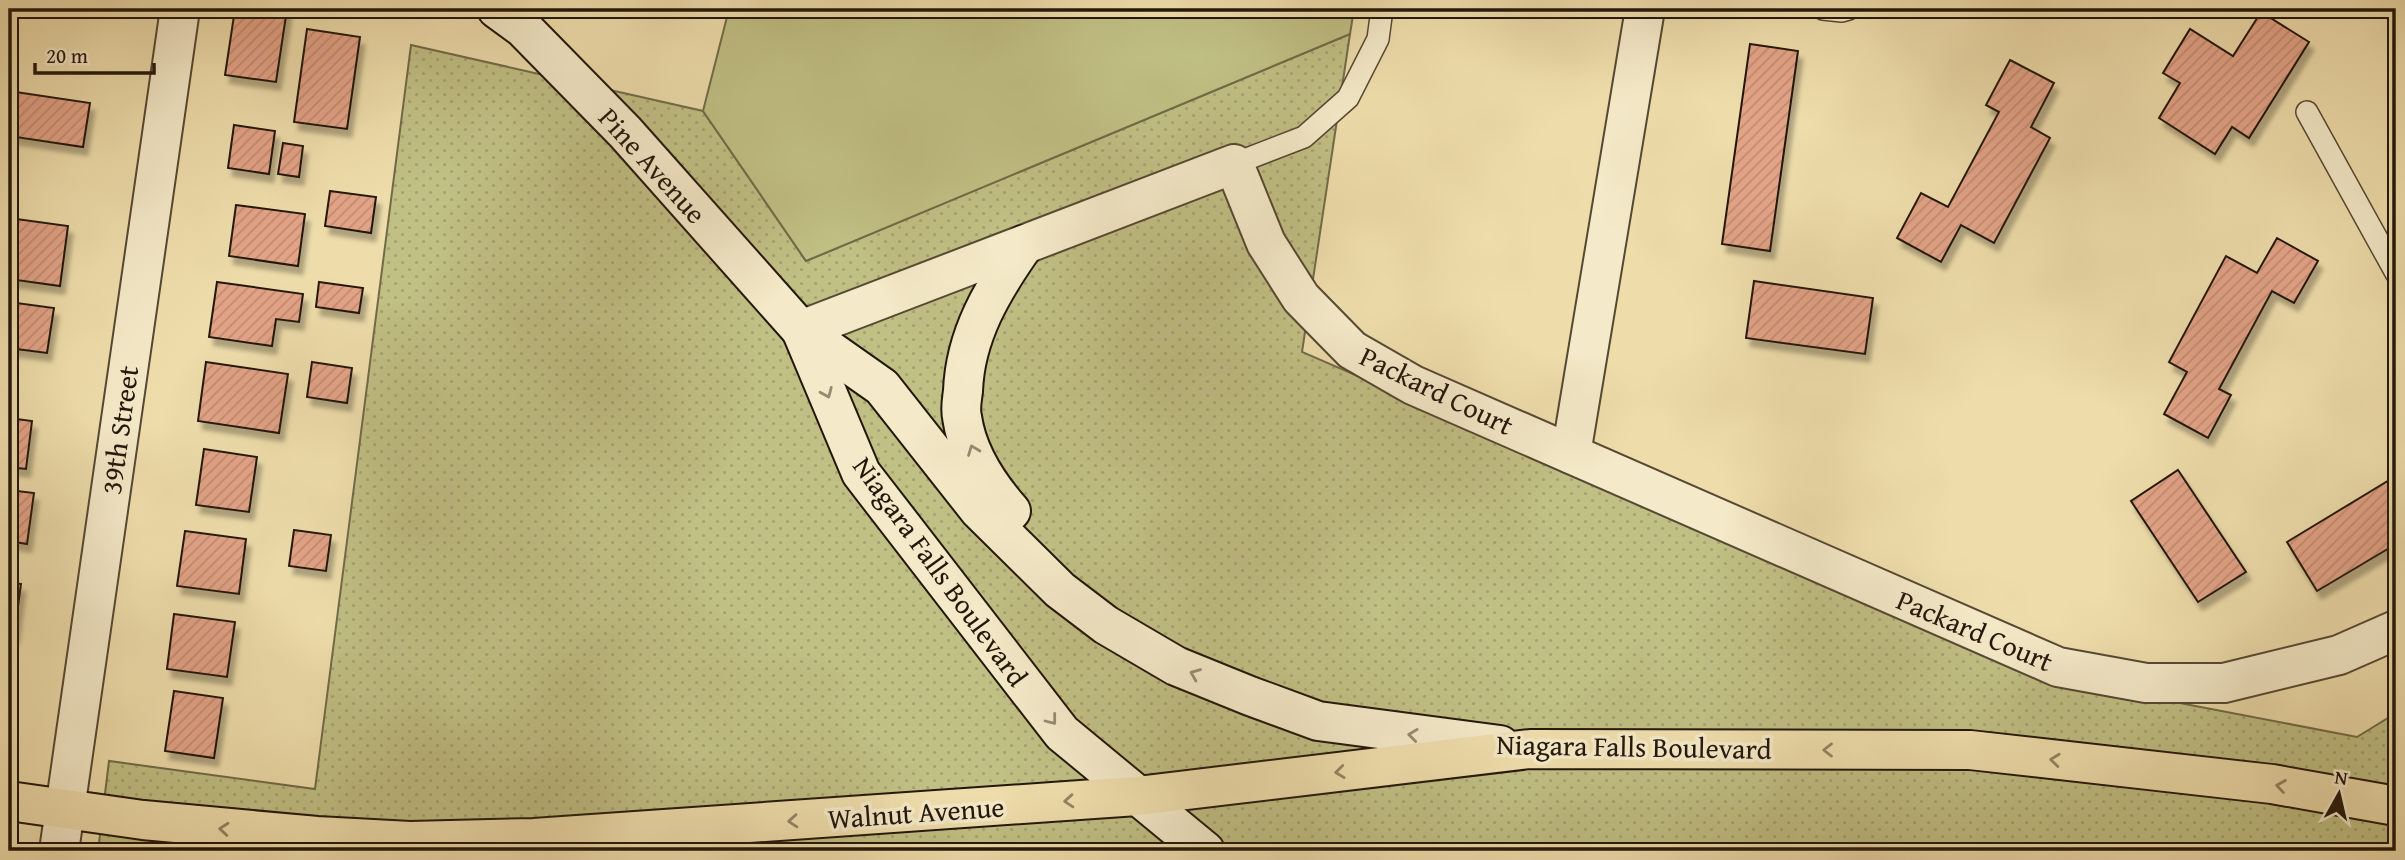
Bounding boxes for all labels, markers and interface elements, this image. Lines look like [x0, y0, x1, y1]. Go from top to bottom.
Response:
scale bar [35, 32, 154, 76]
text: 20 m [46, 40, 88, 71]
street label: Pine Avenue [590, 98, 716, 232]
street label: Packard Court [1353, 335, 1521, 445]
street label: 39th Street [90, 363, 148, 497]
one-way arrow [819, 386, 833, 398]
one-way arrow [967, 444, 981, 456]
street label: Niagara Falls Boulevard [844, 448, 1038, 694]
street label: Packard Court [1891, 579, 2060, 681]
one-way arrow [1190, 668, 1203, 682]
one-way arrow [1043, 713, 1056, 725]
street label: Niagara Falls Boulevard [1496, 723, 1772, 769]
one-way arrow [1407, 727, 1419, 742]
one-way arrow [1822, 742, 1833, 758]
one-way arrow [2049, 752, 2061, 767]
north arrow [2304, 758, 2374, 828]
text: N [2333, 762, 2350, 792]
one-way arrow [1334, 764, 1346, 779]
one-way arrow [2275, 779, 2287, 794]
street label: Walnut Avenue [826, 785, 1006, 839]
one-way arrow [1063, 793, 1074, 808]
one-way arrow [788, 813, 799, 828]
one-way arrow [218, 822, 229, 837]

